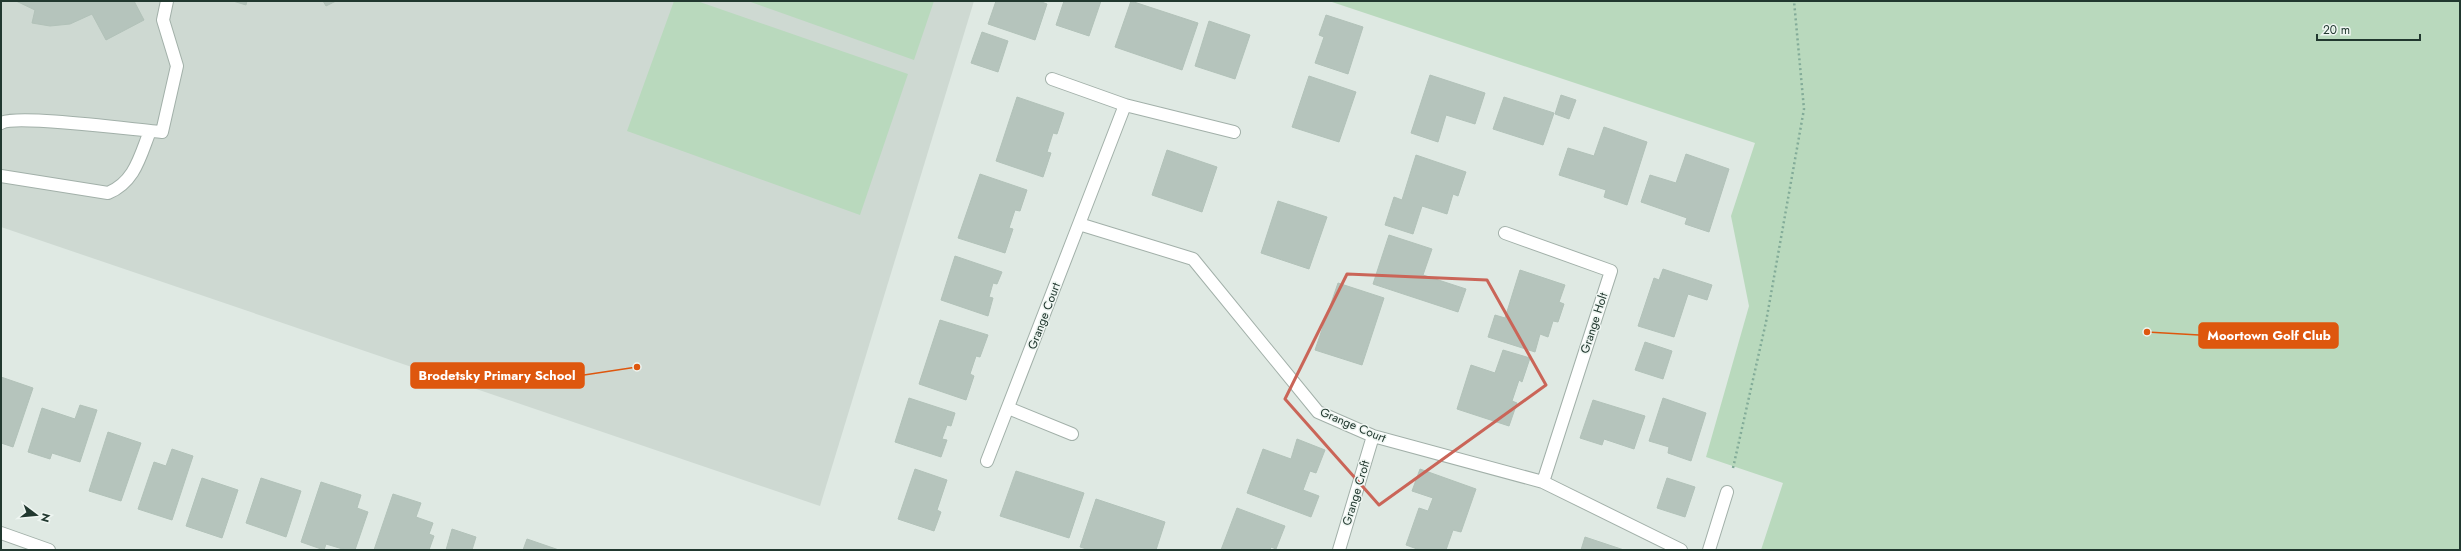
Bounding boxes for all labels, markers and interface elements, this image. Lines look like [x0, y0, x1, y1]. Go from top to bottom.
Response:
scale bar [2317, 16, 2420, 42]
text: 20 m [2323, 21, 2350, 39]
street label: Grange Court [1023, 280, 1065, 352]
street label: Grange Holt [1576, 290, 1612, 356]
callout: Moortown Golf Club [2199, 323, 2338, 348]
text: Moortown Golf Club [2207, 326, 2331, 345]
callout: Brodetsky Primary School [411, 363, 584, 388]
text: Brodetsky Primary School [419, 366, 576, 385]
street label: Grange Court [1317, 403, 1389, 447]
street label: Grange Croft [1338, 458, 1374, 528]
north arrow [16, 495, 56, 535]
text: N [37, 511, 55, 524]

